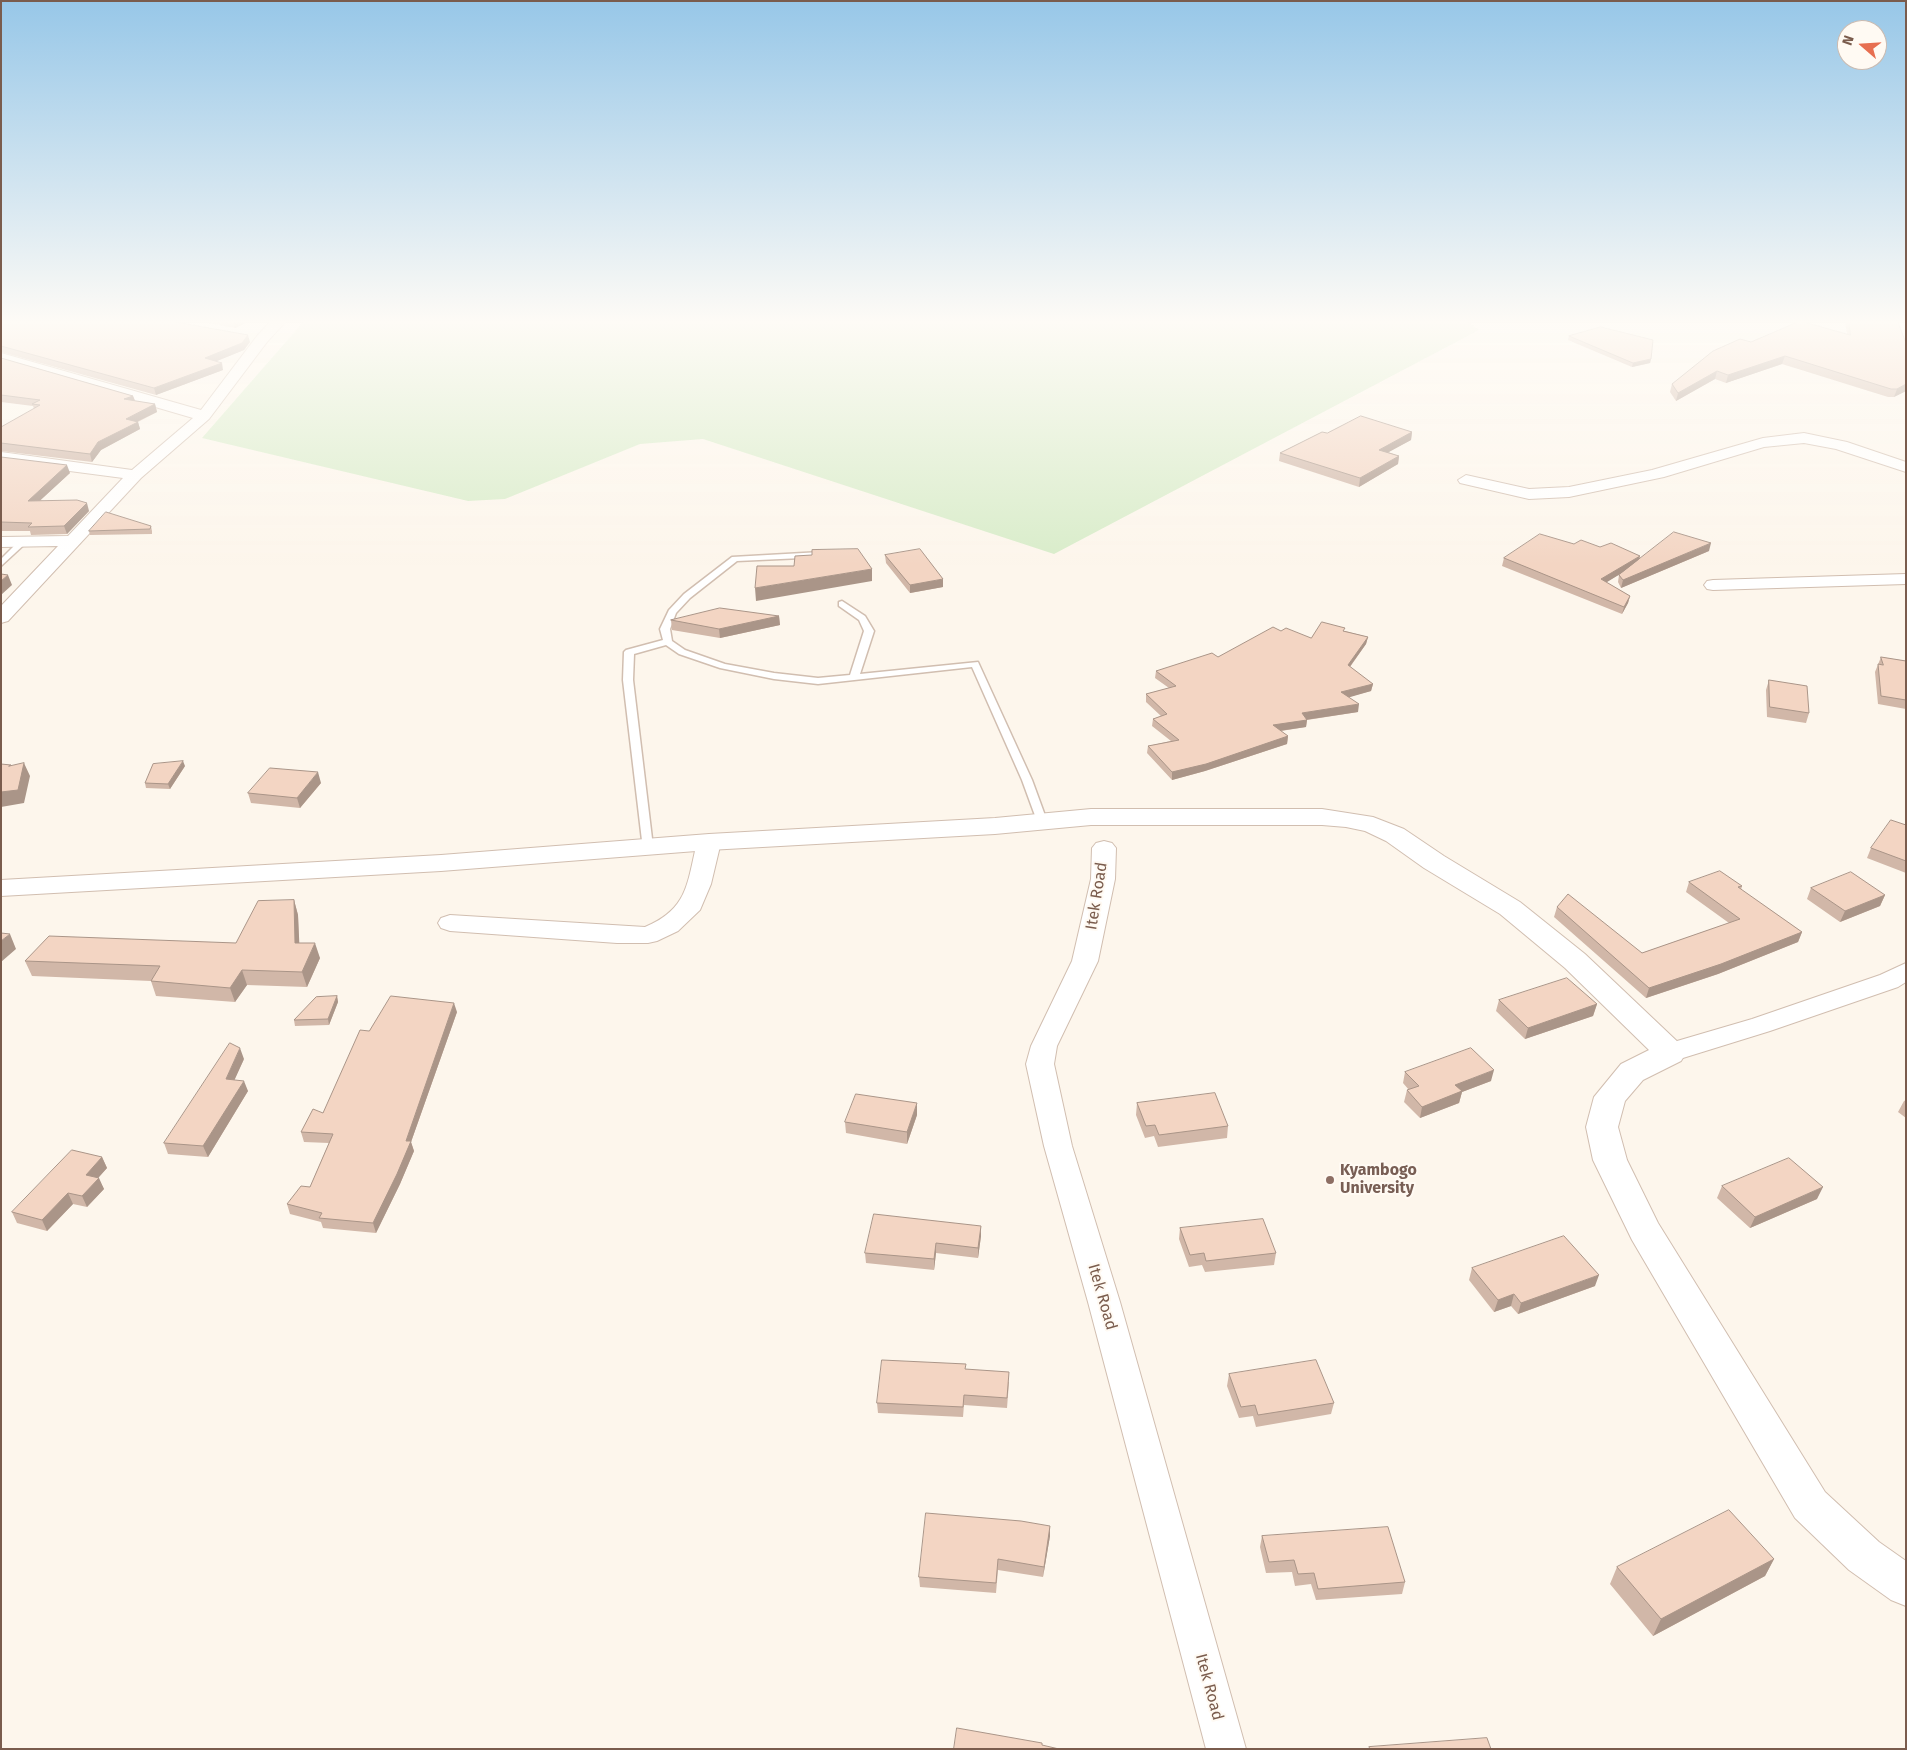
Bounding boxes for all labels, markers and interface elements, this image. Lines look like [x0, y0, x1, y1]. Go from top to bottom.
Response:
north arrow [1837, 20, 1887, 70]
text: N [1839, 33, 1858, 47]
street label: Itek Road [1082, 861, 1112, 931]
place label: Kyambogo University [1340, 1161, 1417, 1199]
marker: Kyambogo University [1324, 1174, 1336, 1186]
street label: Itek Road [1083, 1262, 1121, 1332]
street label: Itek Road [1191, 1652, 1227, 1722]

